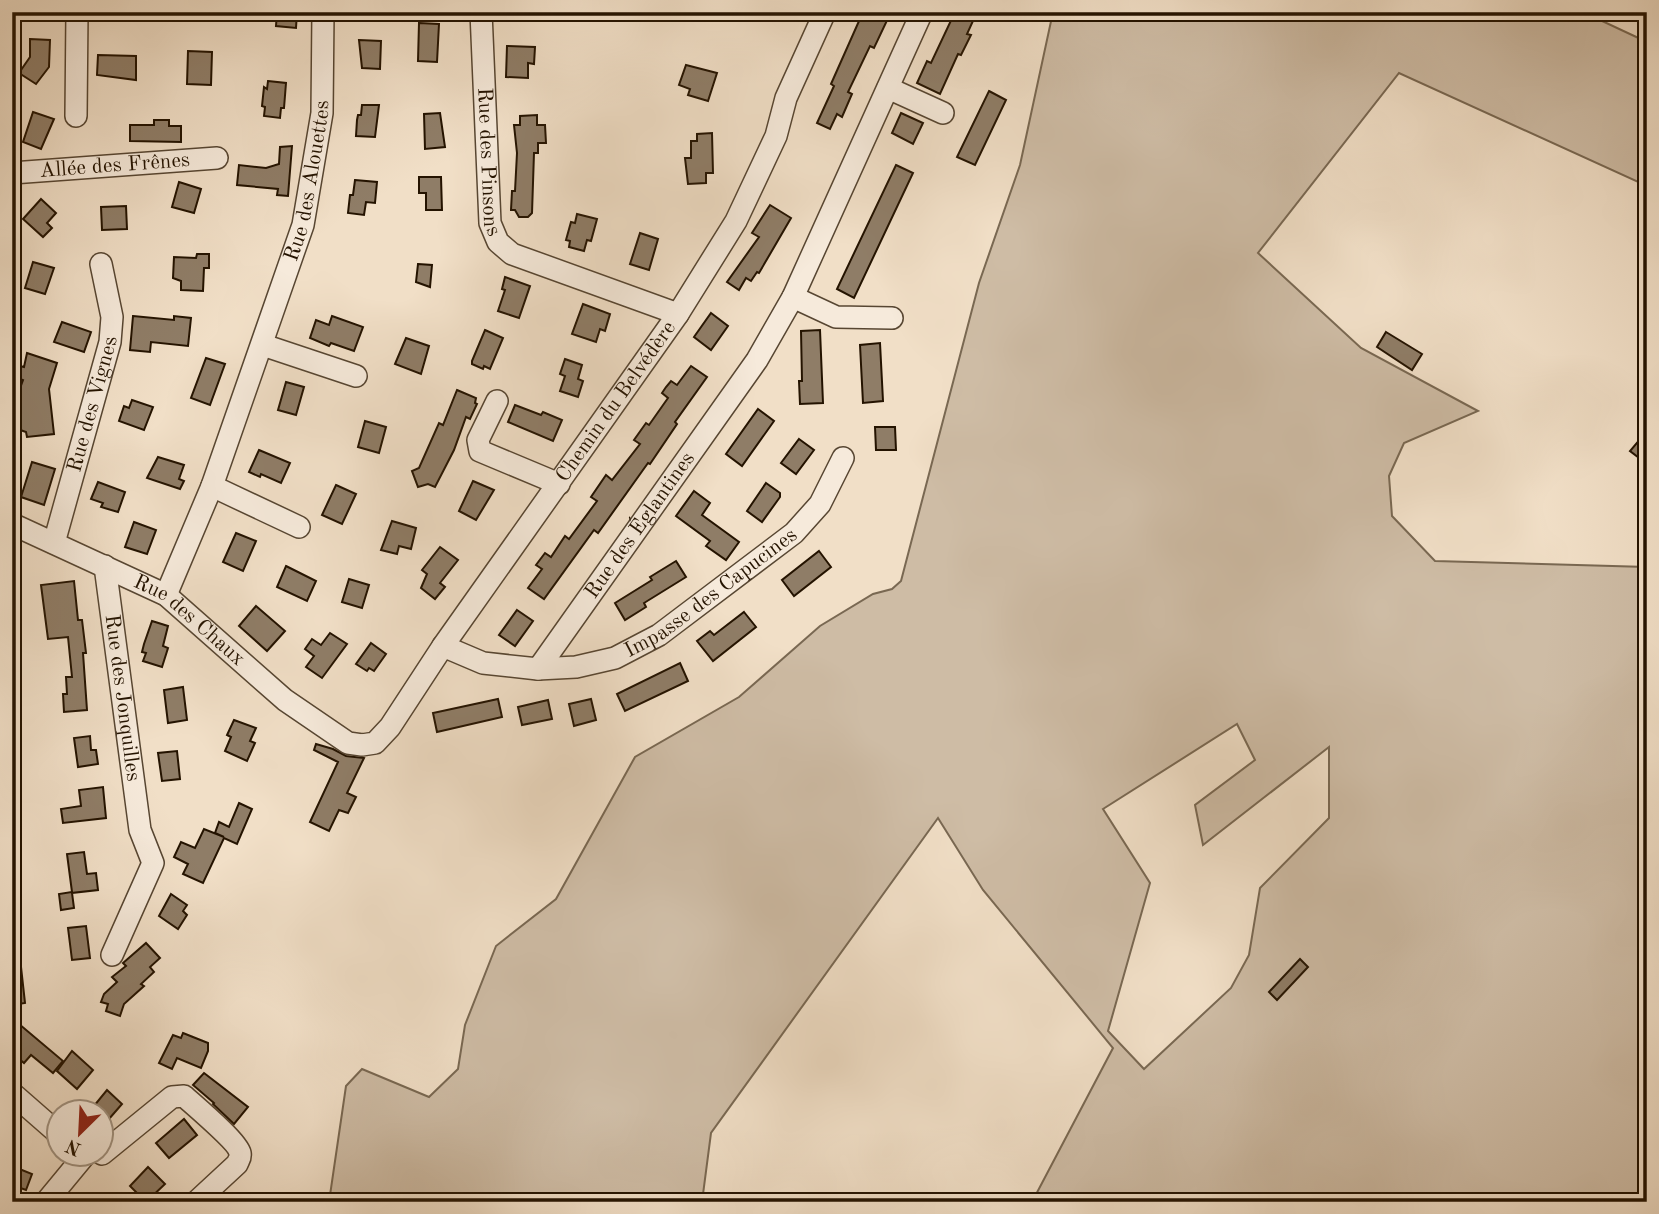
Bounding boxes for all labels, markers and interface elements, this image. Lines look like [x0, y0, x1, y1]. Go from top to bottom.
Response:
street label: Rue des Pinsons [474, 87, 505, 239]
street label: Rue des Alouettes [281, 100, 333, 264]
street label: Allée des Frênes [39, 150, 191, 181]
street label: Chemin du Belvédère [552, 317, 680, 486]
street label: Rue des Vignes [64, 336, 121, 475]
street label: Rue des Églantines [581, 448, 699, 602]
street label: Impasse des Capucines [621, 524, 801, 662]
street label: Rue des Chaux [130, 571, 249, 670]
street label: Rue des Jonquilles [101, 613, 144, 783]
north arrow [46, 1098, 116, 1168]
text: N [63, 1134, 85, 1158]

